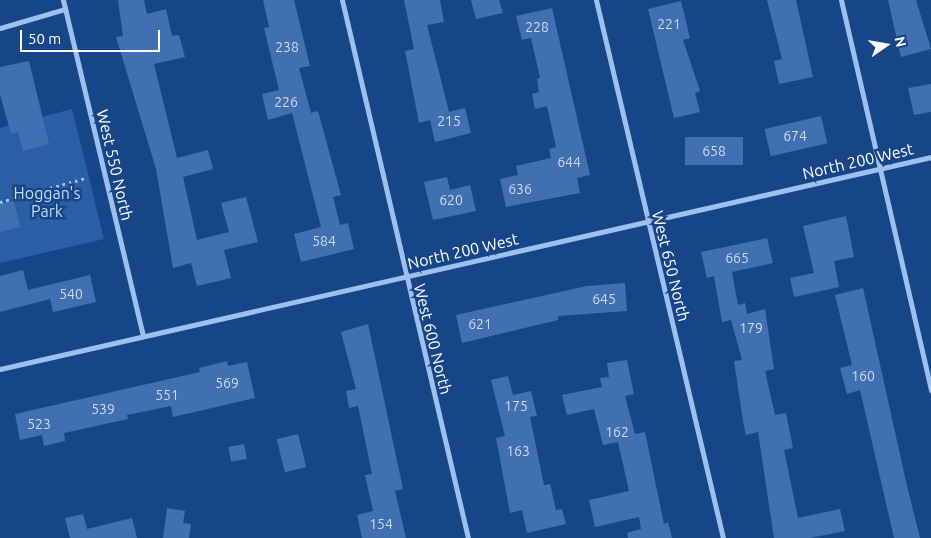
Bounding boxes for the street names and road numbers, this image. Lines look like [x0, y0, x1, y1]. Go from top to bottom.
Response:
street label: West 550 North [93, 108, 137, 222]
street label: North 200 West [801, 139, 915, 183]
street label: West 650 North [648, 209, 694, 323]
street label: North 200 West [406, 229, 520, 273]
street label: West 600 North [410, 282, 456, 396]

